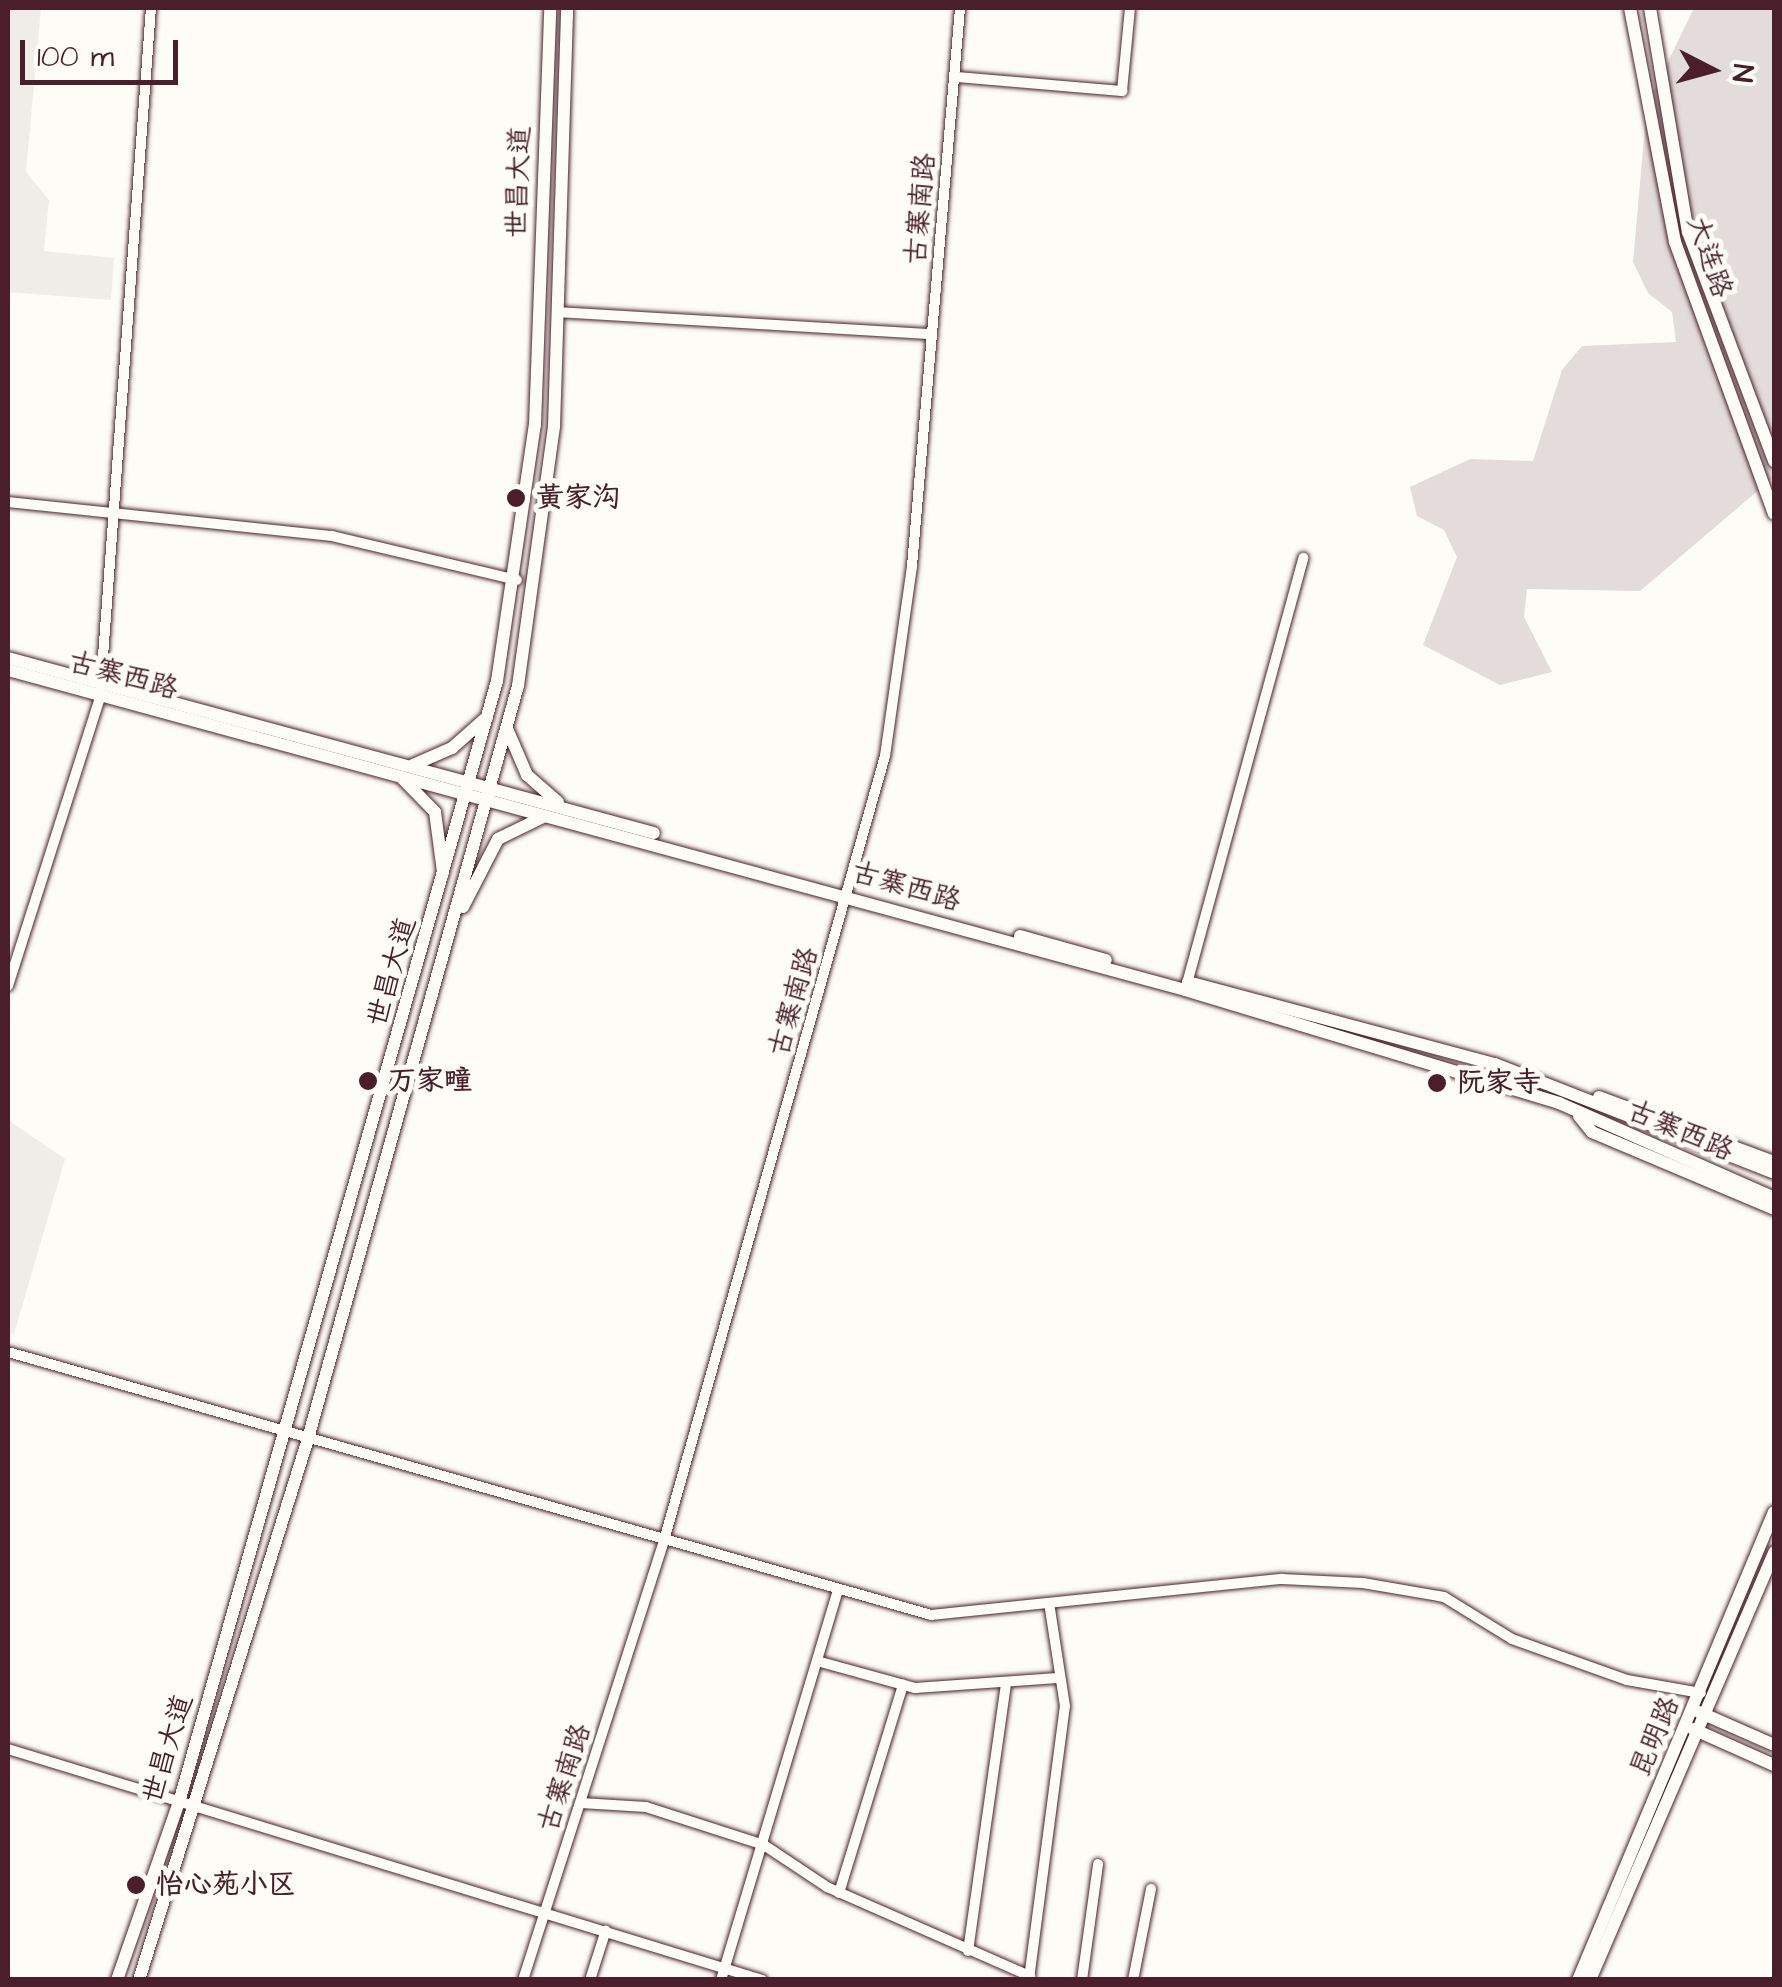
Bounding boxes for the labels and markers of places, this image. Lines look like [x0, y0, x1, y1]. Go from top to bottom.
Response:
place label: 黄家沟 [536, 481, 620, 515]
marker: 黄家沟 [505, 487, 527, 509]
place label: 万家疃 [388, 1064, 472, 1098]
place label: 阮家寺 [1457, 1066, 1541, 1100]
marker: 万家疃 [357, 1070, 379, 1092]
marker: 阮家寺 [1426, 1072, 1448, 1094]
place label: 怡心苑小区 [156, 1868, 296, 1902]
marker: 怡心苑小区 [125, 1874, 147, 1896]

